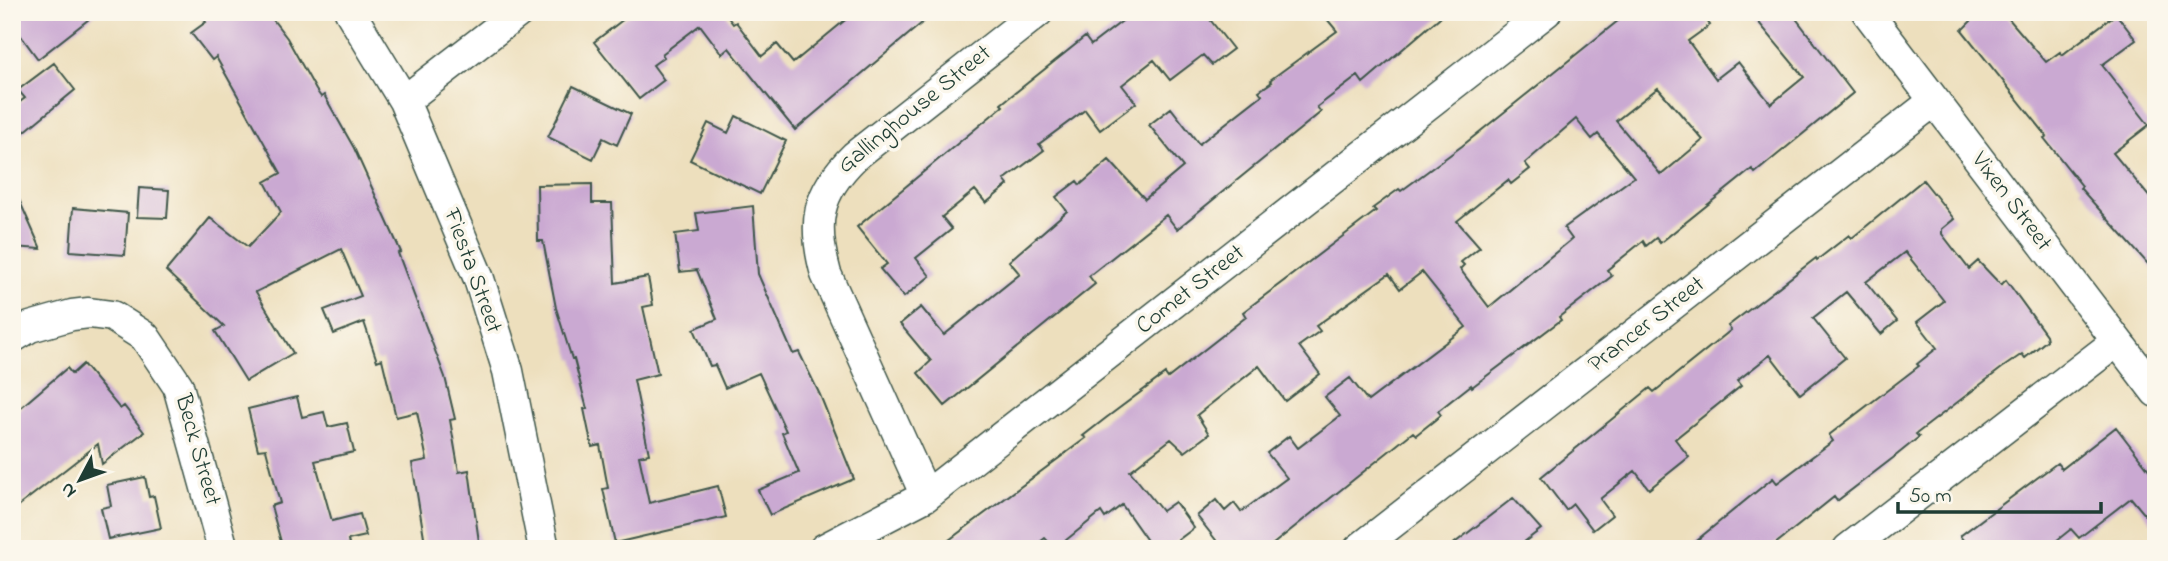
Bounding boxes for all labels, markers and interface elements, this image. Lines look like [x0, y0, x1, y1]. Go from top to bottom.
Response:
street label: Gallinghouse Street [831, 37, 999, 183]
street label: Vixen Street [1961, 144, 2060, 259]
street label: Fiesta Street [433, 203, 511, 338]
street label: Comet Street [1129, 236, 1253, 344]
street label: Prancer Street [1581, 268, 1713, 382]
street label: Beck Street [164, 389, 230, 510]
north arrow [46, 446, 116, 516]
scale bar [1898, 470, 2102, 514]
text: N [55, 476, 83, 503]
text: 50 m [1909, 482, 1952, 512]

